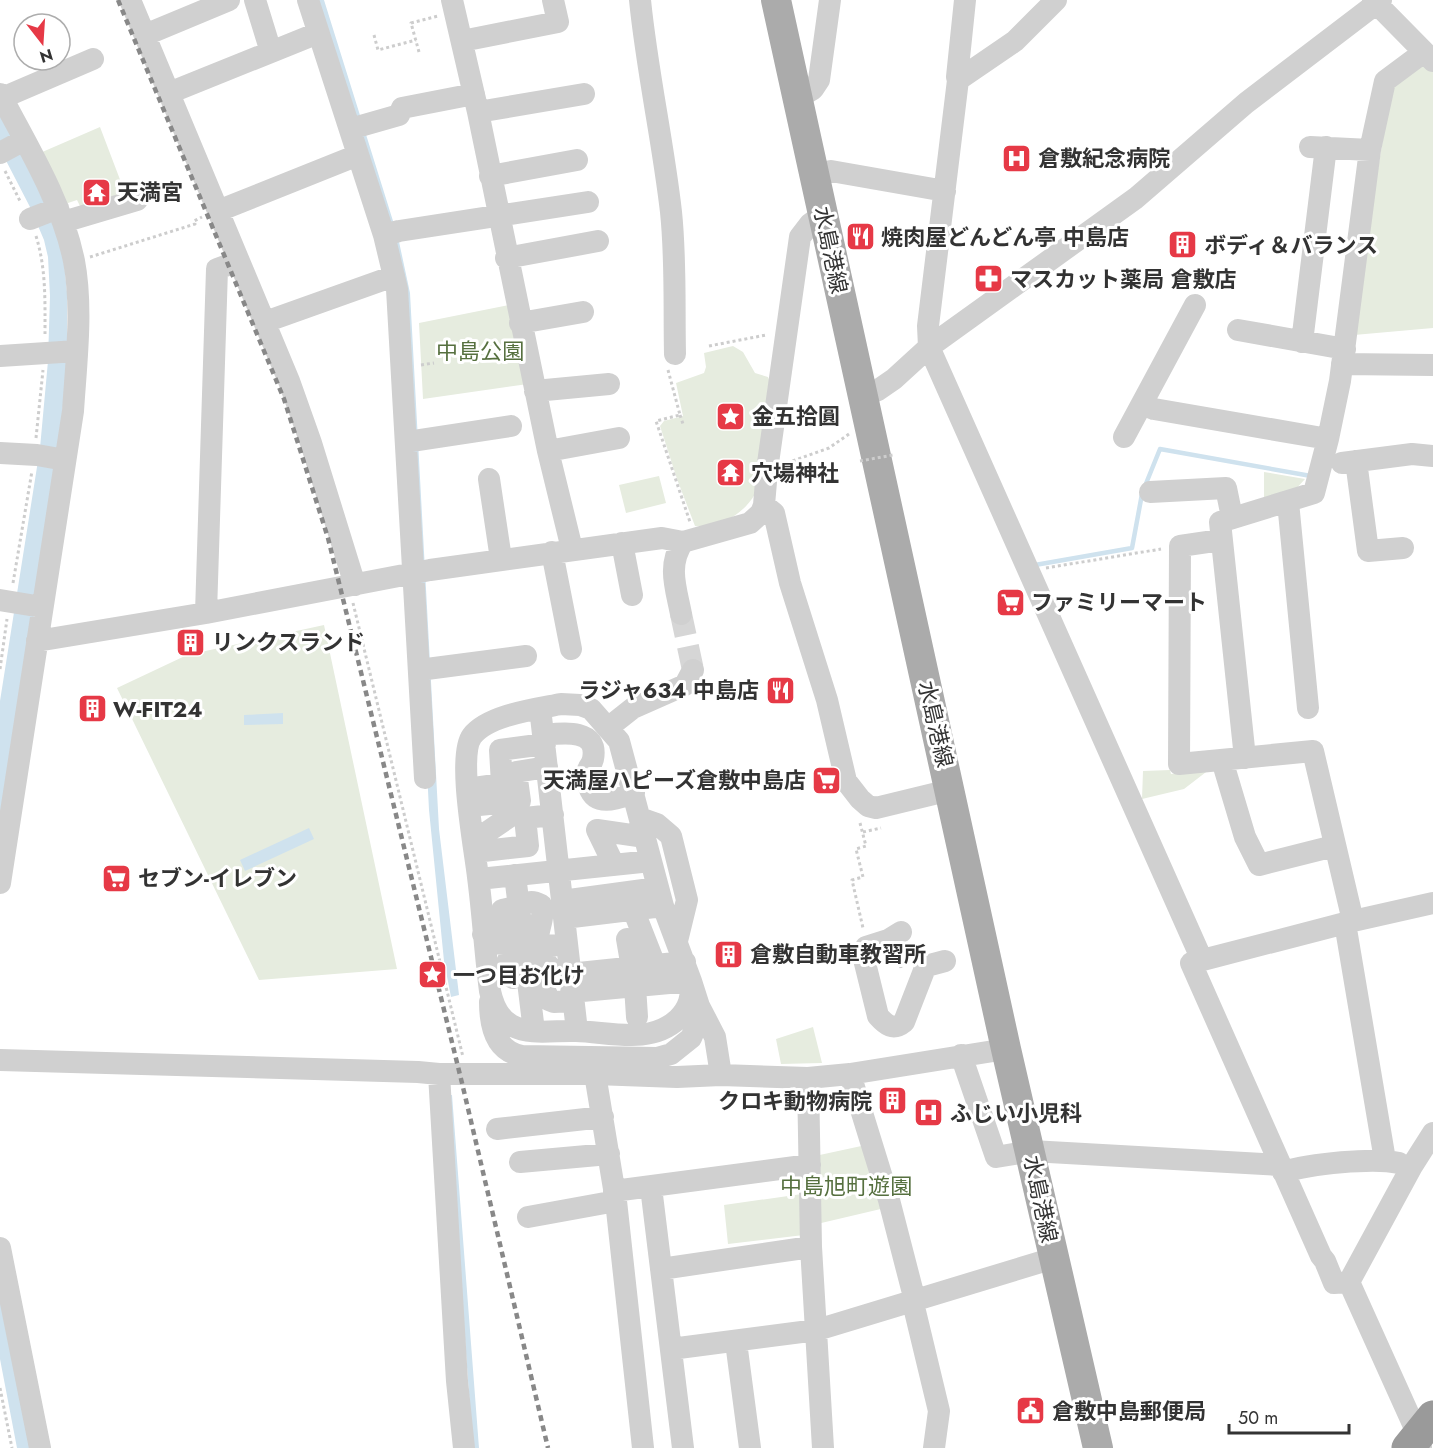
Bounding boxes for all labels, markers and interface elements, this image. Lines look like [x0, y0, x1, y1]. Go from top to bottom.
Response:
north arrow [12, 12, 72, 72]
text: N [37, 43, 56, 69]
hospital icon: 倉敷紀念病院 [1001, 142, 1033, 174]
place label: 倉敷紀念病院 [1038, 142, 1170, 174]
temple icon: 天満宮 [80, 176, 112, 208]
place label: 天満宮 [117, 176, 183, 208]
street label: 水島港線 [806, 204, 856, 296]
restaurant icon: 焼肉屋どんどん亭 中島店 [844, 221, 876, 253]
place label: 焼肉屋どんどん亭 中島店 [881, 221, 1129, 253]
building icon: ボディ＆バランス [1167, 229, 1199, 261]
place label: ボディ＆バランス [1204, 229, 1378, 261]
pharmacy icon: マスカット薬局 倉敷店 [973, 263, 1005, 295]
place label: マスカット薬局 倉敷店 [1010, 263, 1237, 295]
park label: 中島公園 [436, 335, 524, 367]
place icon: 金五拾圓 [715, 400, 747, 432]
place label: 金五拾圓 [752, 400, 840, 432]
temple icon: 穴場神社 [714, 457, 746, 489]
place label: 穴場神社 [751, 457, 839, 489]
supermarket icon: ファミリーマート [994, 586, 1026, 618]
place label: ファミリーマート [1031, 586, 1207, 618]
building icon: リンクスランド [175, 626, 207, 658]
place label: リンクスランド [212, 626, 365, 658]
place label: ラジャ634 中島店 [578, 674, 759, 706]
restaurant icon: ラジャ634 中島店 [764, 674, 796, 706]
street label: 水島港線 [911, 678, 961, 770]
building icon: W-FIT24 [76, 693, 108, 725]
place label: W-FIT24 [113, 693, 203, 725]
place label: 天満屋ハピーズ倉敷中島店 [543, 764, 806, 796]
supermarket icon: 天満屋ハピーズ倉敷中島店 [811, 764, 843, 796]
supermarket icon: セブン-イレブン [101, 862, 133, 894]
place label: セブン-イレブン [138, 862, 297, 894]
building icon: 倉敷自動車教習所 [713, 938, 745, 970]
place label: 倉敷自動車教習所 [750, 938, 926, 970]
place icon: 一つ目お化け [416, 959, 448, 991]
place label: 一つ目お化け [453, 959, 585, 991]
place label: クロキ動物病院 [718, 1085, 872, 1117]
building icon: クロキ動物病院 [877, 1085, 909, 1117]
hospital icon: ふじい小児科 [913, 1097, 945, 1129]
place label: ふじい小児科 [950, 1097, 1082, 1129]
street label: 水島港線 [1016, 1153, 1066, 1245]
park label: 中島旭町遊園 [780, 1170, 912, 1202]
public building icon: 倉敷中島郵便局 [1015, 1395, 1047, 1427]
place label: 倉敷中島郵便局 [1052, 1395, 1206, 1427]
scale bar [1229, 1397, 1349, 1435]
text: 50 m [1238, 1405, 1278, 1431]

